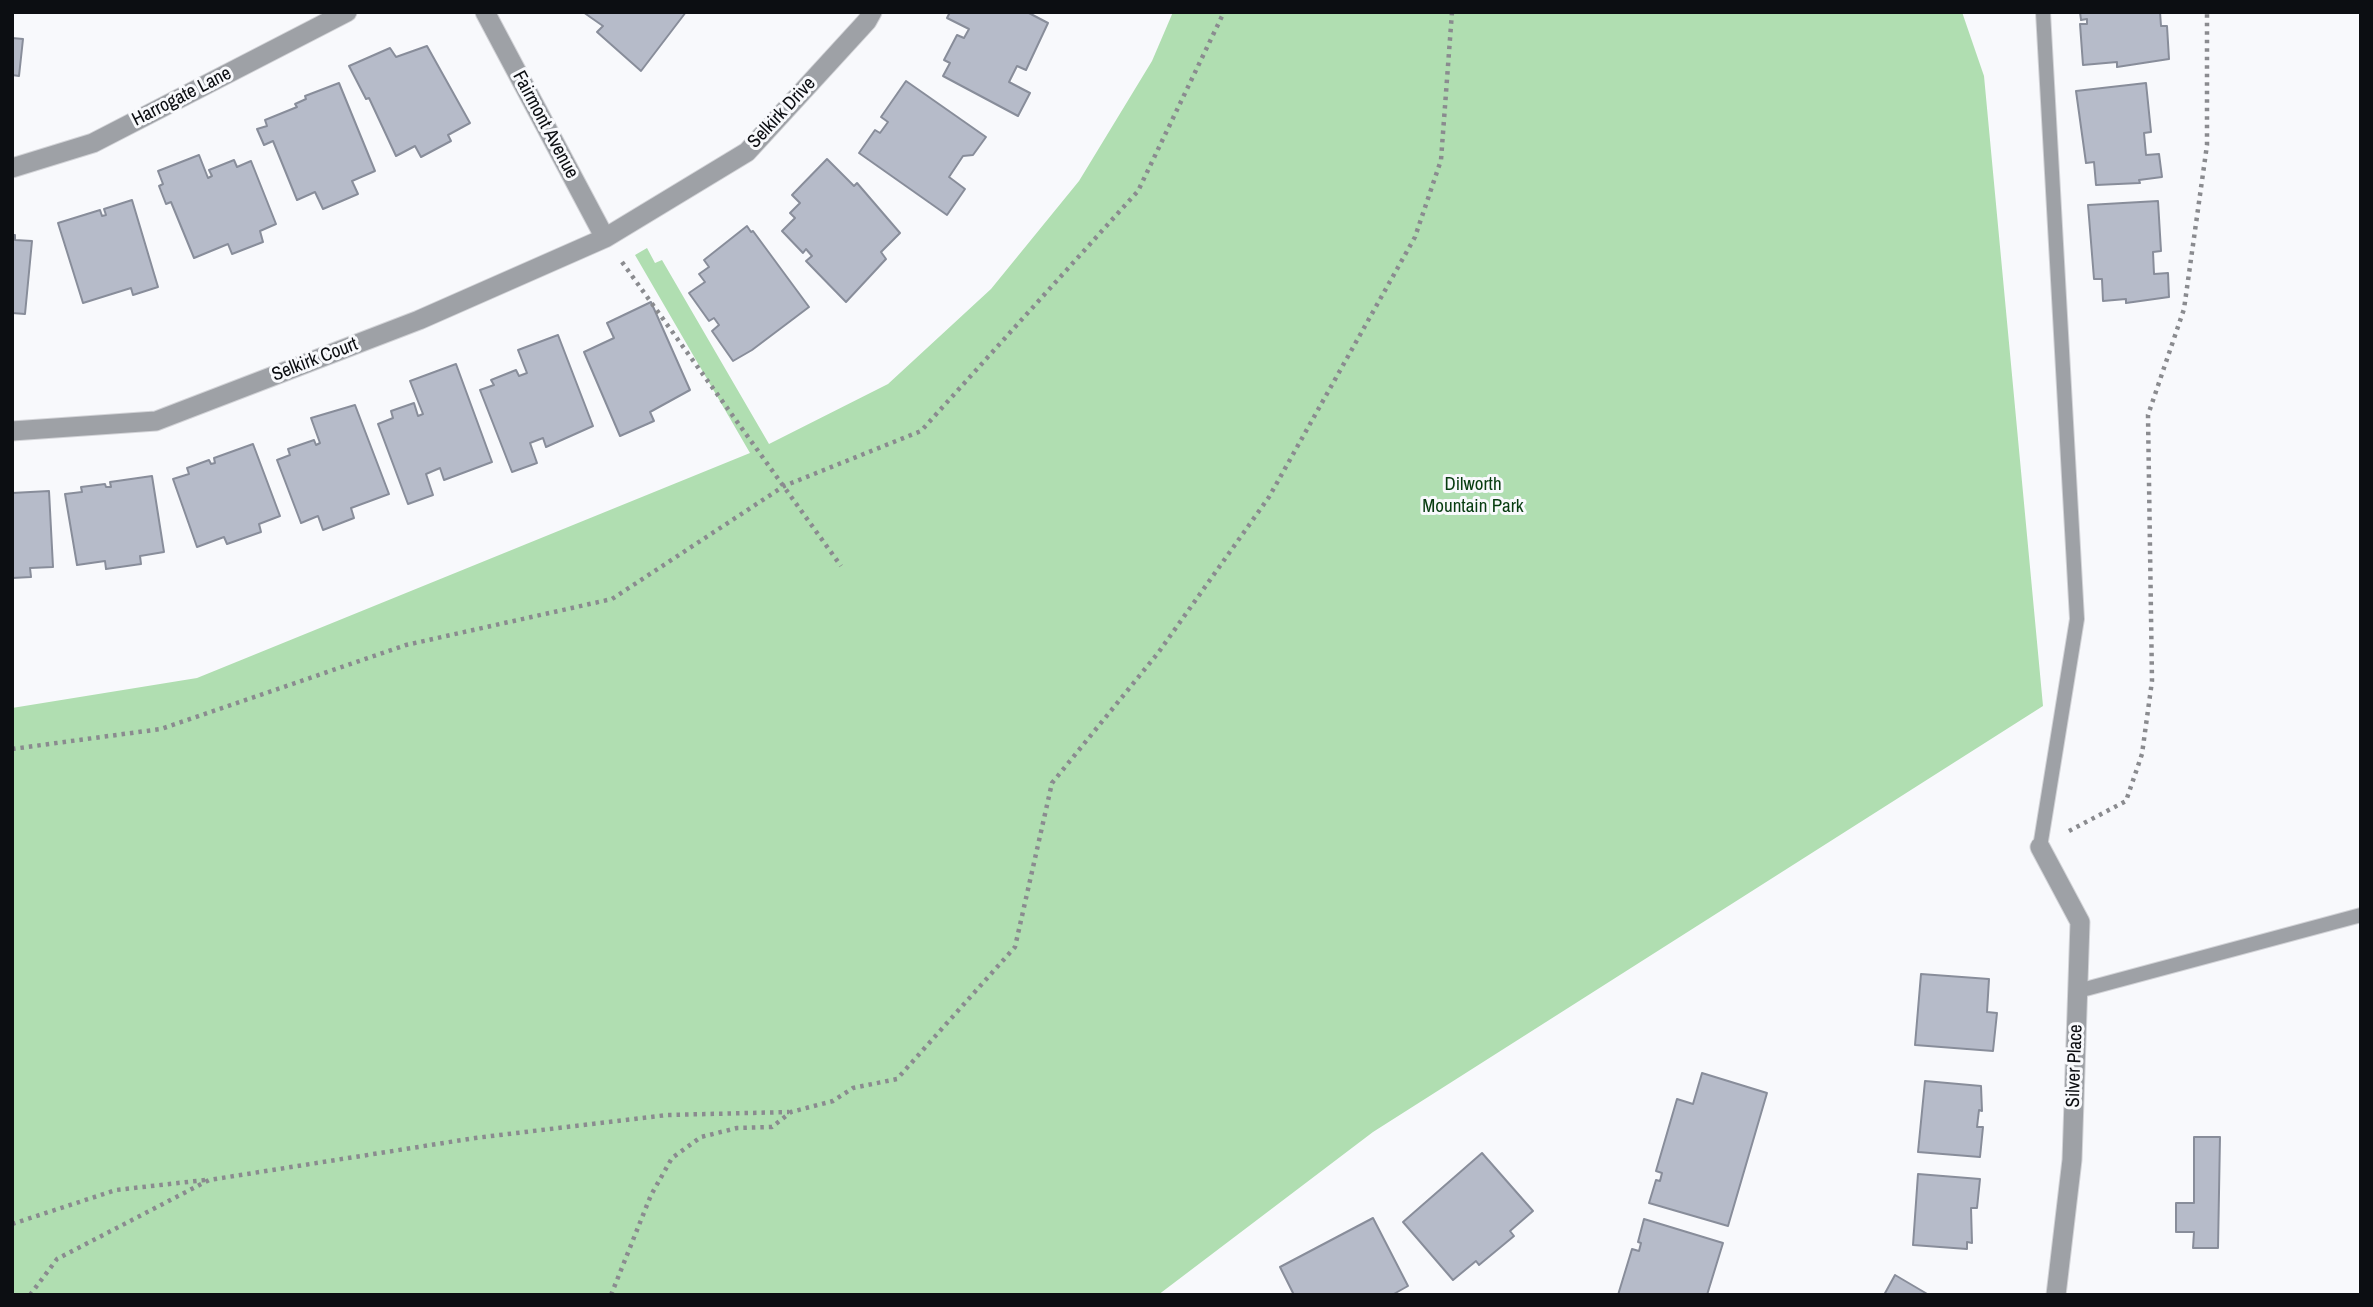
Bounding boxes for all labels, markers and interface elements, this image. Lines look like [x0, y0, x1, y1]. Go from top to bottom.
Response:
street label: Harrogate Lane [129, 62, 235, 132]
street label: Fairmont Avenue [507, 67, 583, 183]
street label: Selkirk Drive [743, 73, 821, 153]
street label: Selkirk Court [269, 333, 361, 387]
park label: Dilworth Mountain Park [1422, 474, 1524, 518]
street label: Silver Place [2062, 1024, 2088, 1108]

